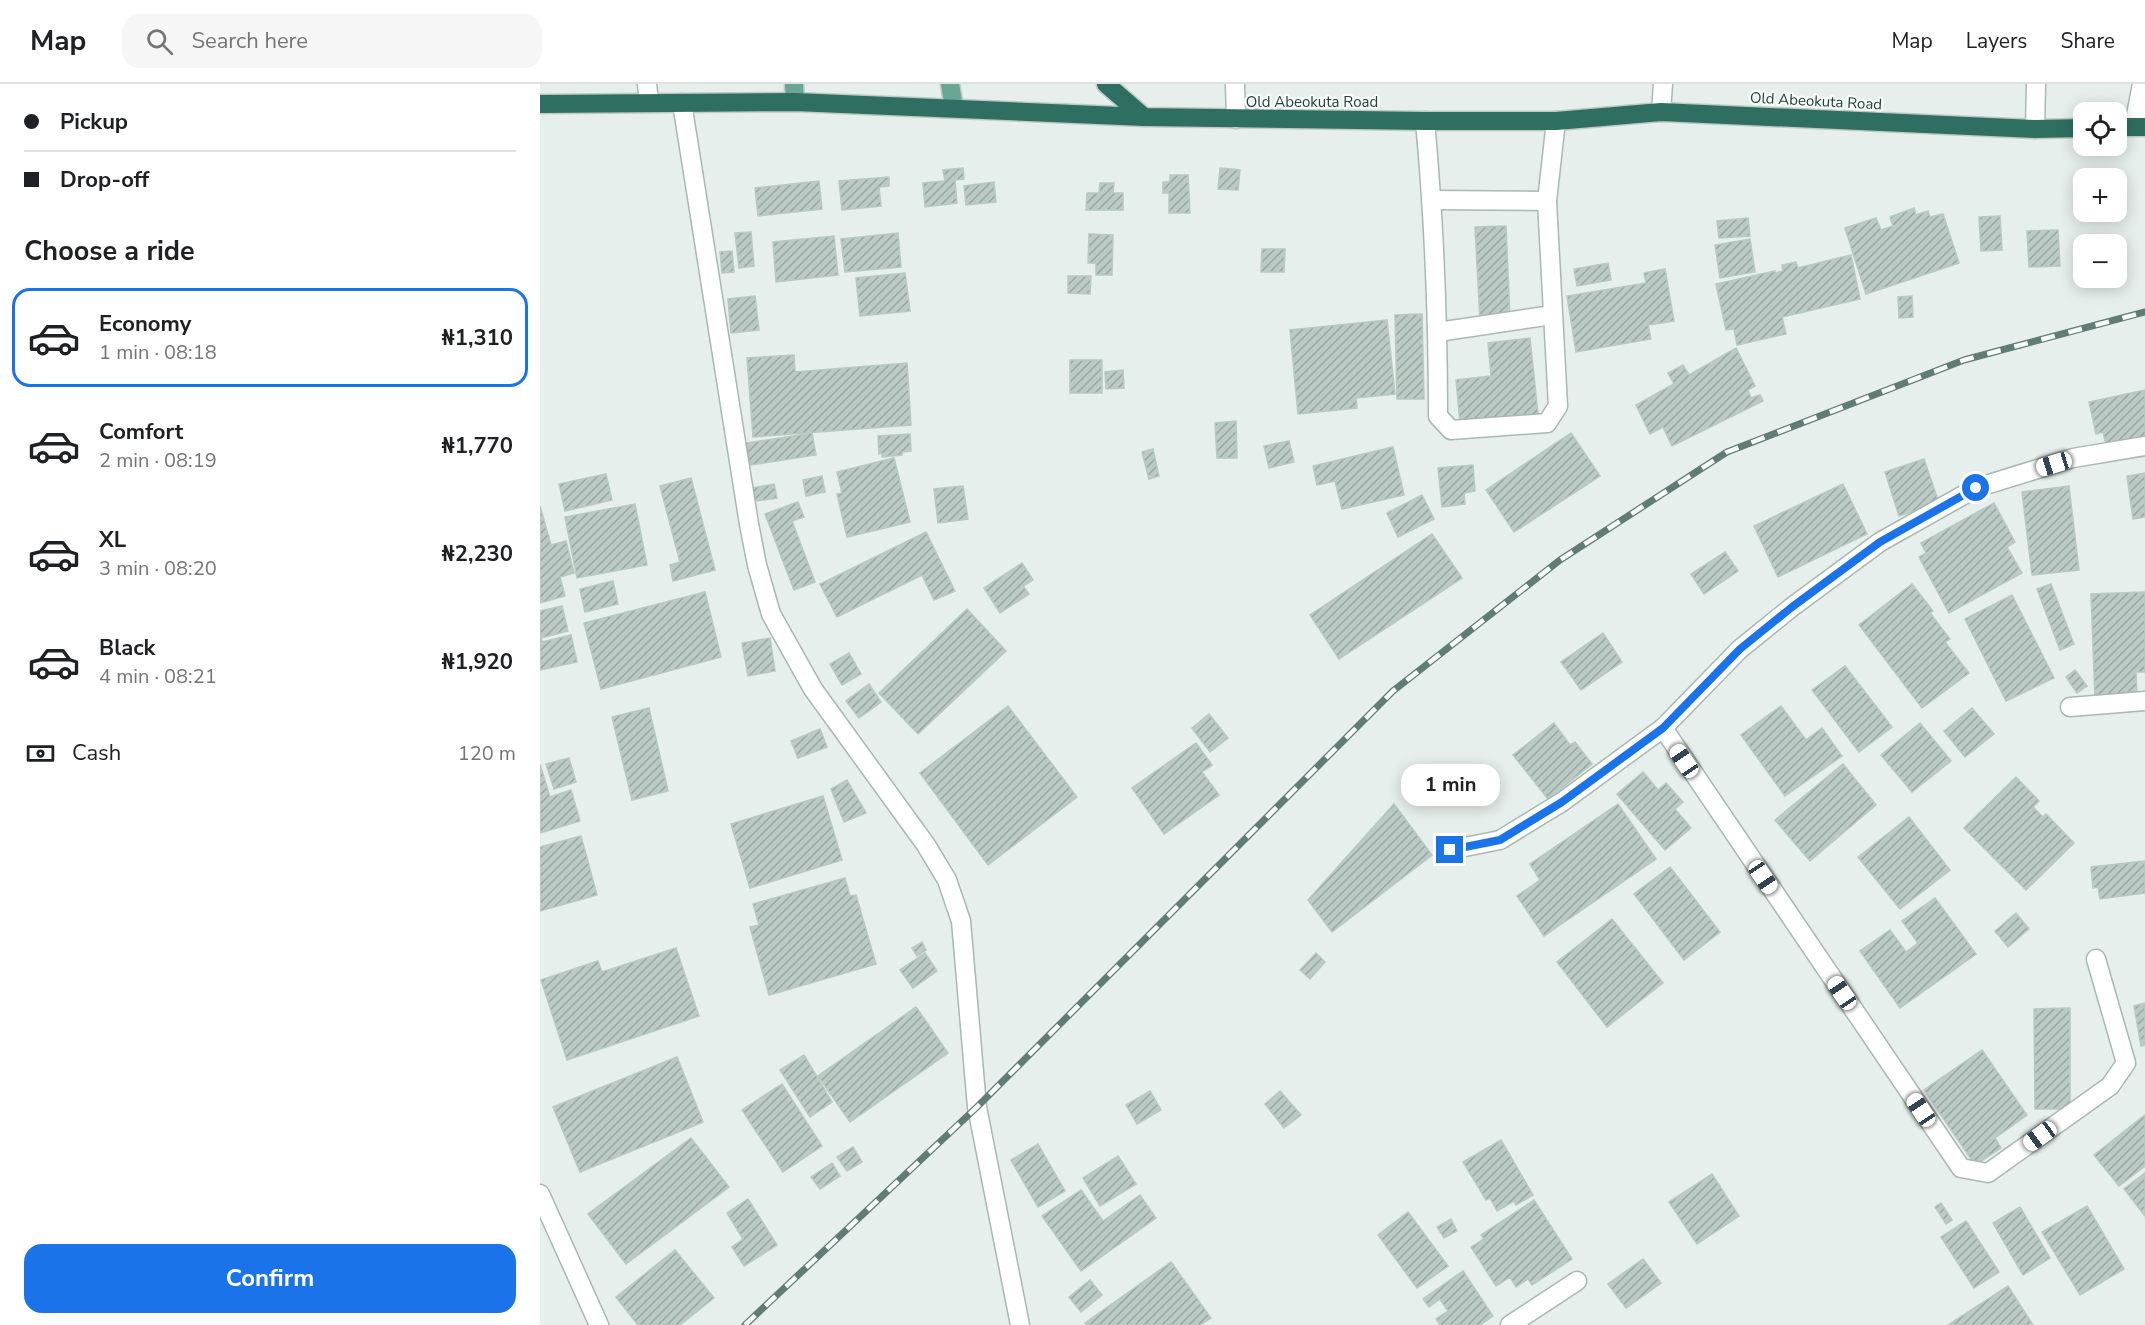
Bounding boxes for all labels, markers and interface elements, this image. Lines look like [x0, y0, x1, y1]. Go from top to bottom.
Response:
search box [122, 14, 542, 68]
text: Map [30, 22, 86, 60]
icon: search [143, 25, 176, 58]
text: Search here [191, 26, 308, 56]
text: Map [1891, 27, 1933, 55]
text: Layers [1966, 27, 2027, 55]
text: Share [2060, 27, 2115, 55]
street label: Old Abeokuta Road [1749, 88, 1883, 114]
street label: Old Abeokuta Road [1246, 92, 1378, 112]
map controls [2073, 102, 2127, 288]
button: locate [2073, 102, 2127, 156]
text: Pickup [60, 107, 128, 137]
text: Drop-off [60, 165, 149, 195]
button: + [2073, 168, 2127, 222]
text: Choose a ride [24, 233, 195, 270]
button: − [2073, 234, 2127, 288]
text: Economy [99, 309, 191, 339]
icon: car [27, 311, 81, 365]
text: ₦1,310 [442, 323, 513, 353]
text: 1 min · 08:18 [99, 339, 217, 366]
text: Comfort [99, 417, 183, 447]
icon: car [27, 419, 81, 473]
text: ₦1,770 [442, 431, 513, 461]
text: 2 min · 08:19 [99, 447, 217, 474]
car [2034, 450, 2074, 478]
route start [1962, 474, 1989, 501]
text: XL [99, 525, 126, 555]
icon: car [27, 527, 81, 581]
text: ₦2,230 [442, 539, 513, 569]
text: 3 min · 08:20 [99, 555, 217, 582]
text: Black [99, 633, 155, 663]
icon: car [27, 635, 81, 689]
text: ₦1,920 [442, 647, 513, 677]
text: 4 min · 08:21 [99, 663, 217, 690]
icon: cash [24, 737, 57, 770]
text: Cash [72, 738, 121, 768]
text: 120 m [458, 740, 516, 767]
car [1666, 741, 1702, 781]
callout: 1 min [1400, 763, 1500, 805]
text: 1 min [1425, 771, 1476, 798]
route end [1436, 836, 1463, 863]
car [1745, 857, 1781, 897]
car [1824, 973, 1860, 1013]
car [1903, 1090, 1939, 1130]
car [2020, 1118, 2060, 1154]
button: Confirm [24, 1244, 516, 1313]

